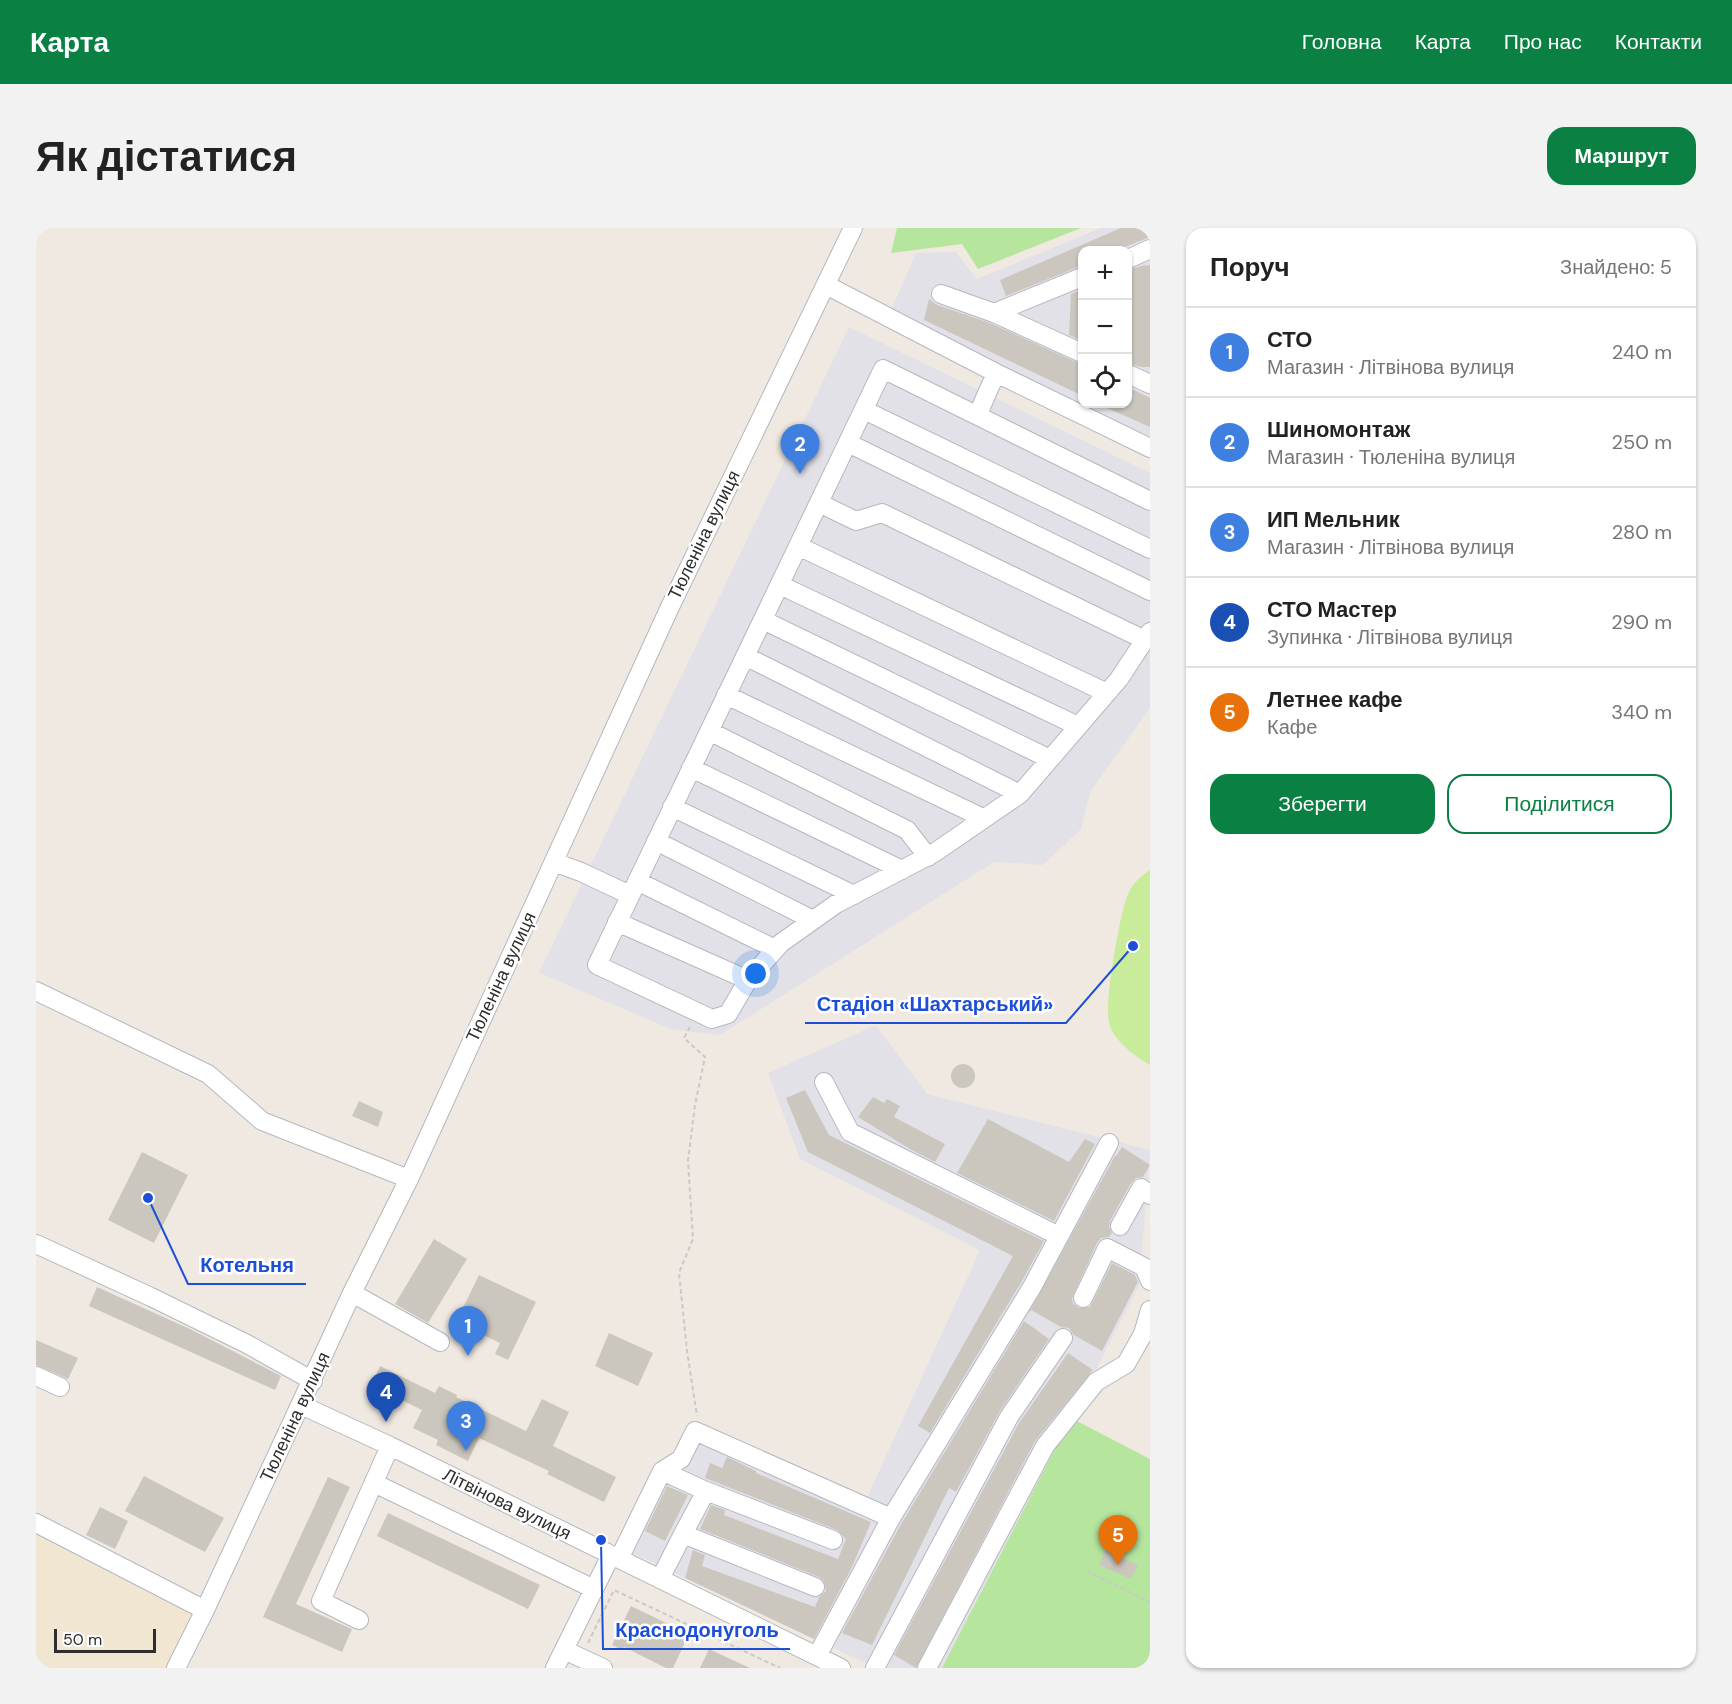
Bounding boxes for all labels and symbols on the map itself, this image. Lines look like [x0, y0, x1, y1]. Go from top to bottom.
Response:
pin: 2 [780, 424, 819, 474]
street label: Тюленіна вулиця [662, 466, 746, 604]
street label: Тюленіна вулиця [460, 908, 542, 1046]
your location [741, 959, 770, 988]
callout: Стадіон «Шахтарський» [805, 985, 1066, 1023]
text: Стадіон «Шахтарський» [817, 991, 1053, 1017]
callout: Котельня [188, 1246, 306, 1284]
text: Котельня [200, 1252, 294, 1278]
pin: 1 [448, 1306, 488, 1356]
street label: Тюленіна вулиця [254, 1348, 336, 1486]
pin: 4 [366, 1372, 406, 1422]
pin: 3 [446, 1402, 486, 1451]
street label: Літвінова вулиця [439, 1463, 575, 1545]
pin: 5 [1098, 1516, 1138, 1565]
callout: Краснодонуголь [603, 1611, 790, 1649]
text: Краснодонуголь [615, 1617, 779, 1643]
scale bar [54, 1626, 156, 1654]

